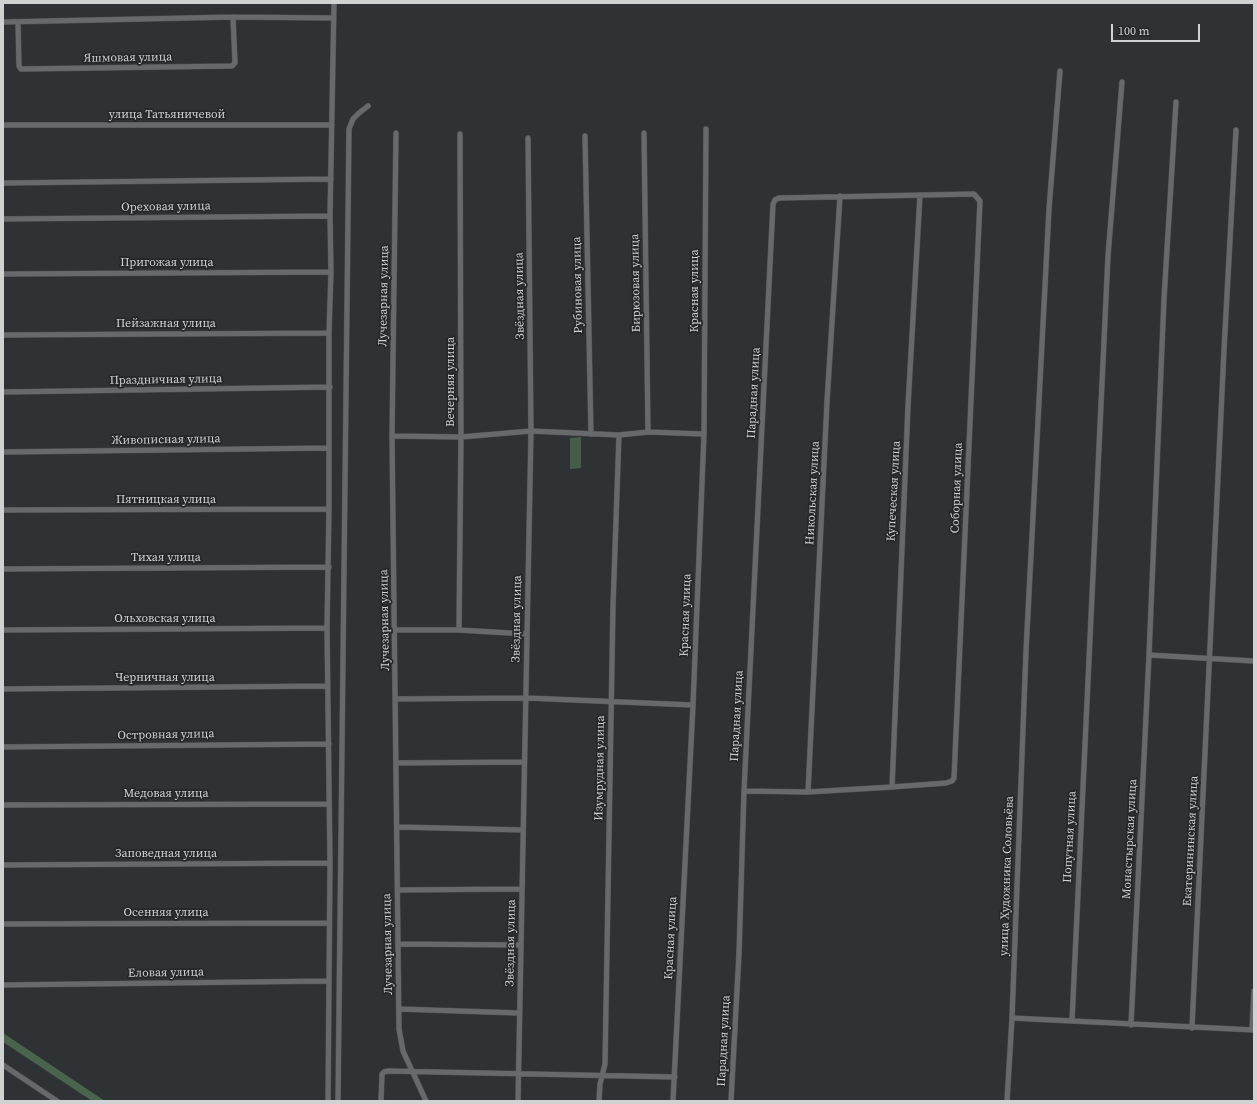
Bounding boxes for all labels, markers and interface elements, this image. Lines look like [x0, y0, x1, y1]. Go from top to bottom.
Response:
scale bar [1113, 16, 1202, 42]
text: 100 m [1118, 23, 1150, 39]
street label: Яшмовая улица [84, 50, 172, 66]
street label: улица Татьяничевой [109, 108, 225, 122]
street label: Ореховая улица [121, 199, 211, 215]
street label: Бирюзовая улица [628, 234, 644, 332]
street label: Рубиновая улица [570, 236, 586, 334]
street label: Лучезарная улица [376, 245, 392, 347]
street label: Красная улица [688, 249, 702, 333]
street label: Звёздная улица [512, 252, 528, 340]
street label: Пригожая улица [120, 256, 214, 270]
street label: Пейзажная улица [116, 317, 216, 331]
street label: Вечерняя улица [444, 337, 458, 427]
street label: Парадная улица [744, 347, 764, 439]
street label: Праздничная улица [110, 372, 222, 388]
street label: Живописная улица [111, 432, 221, 448]
street label: Купеческая улица [884, 440, 904, 542]
street label: Никольская улица [803, 441, 823, 545]
street label: Соборная улица [948, 442, 966, 534]
street label: Пятницкая улица [116, 493, 216, 507]
street label: Тихая улица [131, 551, 201, 565]
street label: Лучезарная улица [377, 569, 393, 671]
street label: Красная улица [677, 573, 695, 657]
street label: Звёздная улица [509, 575, 525, 663]
street label: Ольховская улица [114, 612, 216, 626]
street label: Парадная улица [727, 670, 747, 762]
street label: Черничная улица [115, 671, 215, 685]
street label: Изумрудная улица [592, 715, 608, 821]
street label: Островная улица [117, 727, 215, 743]
street label: Екатерининская улица [1180, 775, 1202, 907]
street label: Монастырская улица [1120, 779, 1140, 899]
street label: Медовая улица [123, 787, 209, 801]
street label: Попутная улица [1060, 791, 1080, 883]
street label: улица Художника Соловьёва [997, 796, 1017, 956]
street label: Заповедная улица [115, 847, 217, 861]
street label: Лучезарная улица [380, 893, 396, 995]
street label: Красная улица [662, 896, 680, 980]
street label: Звёздная улица [503, 899, 519, 987]
street label: Осенняя улица [124, 906, 208, 920]
street label: Еловая улица [128, 965, 204, 981]
street label: Парадная улица [714, 995, 734, 1087]

